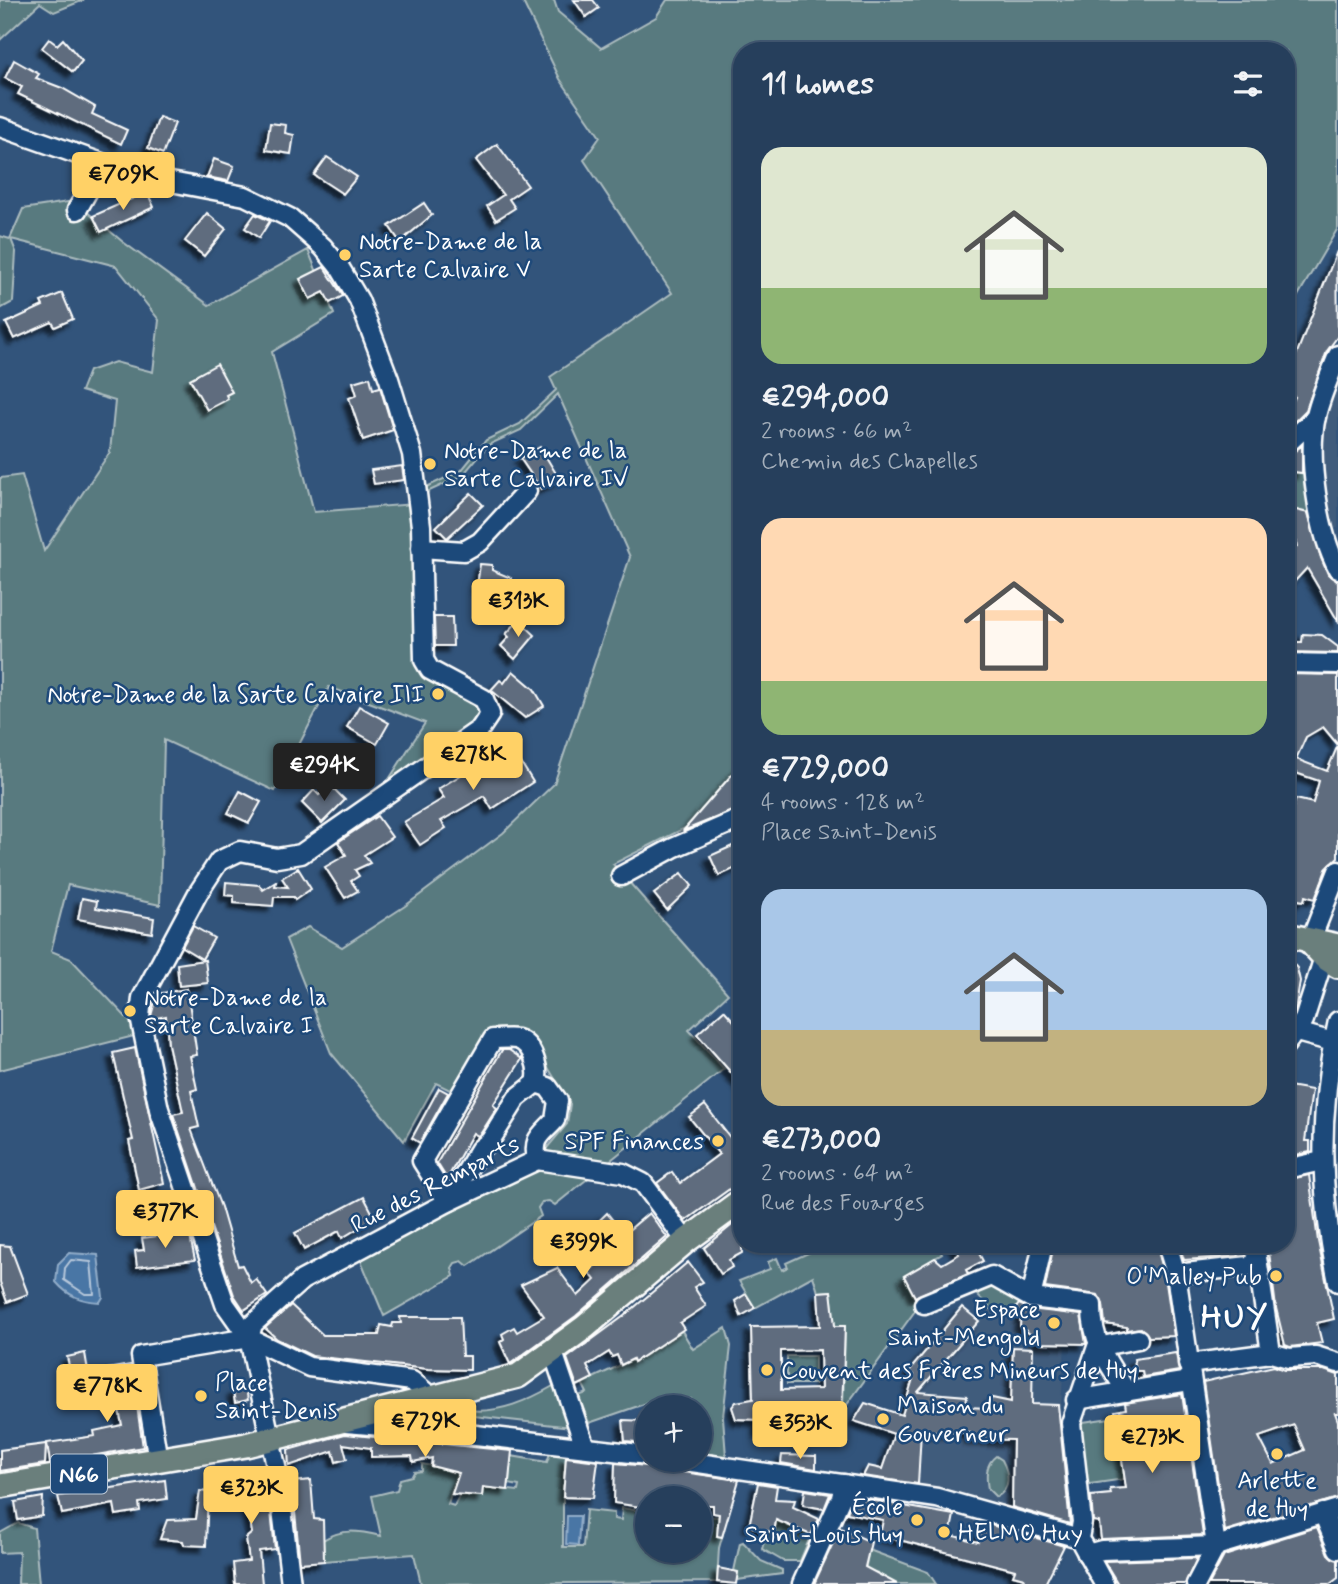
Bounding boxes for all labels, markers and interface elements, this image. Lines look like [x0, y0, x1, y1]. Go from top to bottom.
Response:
text: 11 homes [761, 65, 874, 104]
icon: filters [1229, 65, 1267, 103]
pin: €709K [74, 152, 172, 212]
text: €709K [88, 160, 158, 190]
icon: home [951, 192, 1077, 318]
place label: Notre-Dame de la Sarte Calvaire V [359, 227, 542, 286]
marker: Notre-Dame de la Sarte Calvaire V [337, 247, 353, 263]
text: €294,000 [761, 378, 889, 417]
text: 2 rooms · 66 m² [761, 417, 912, 447]
place label: Notre-Dame de la Sarte Calvaire IV [444, 436, 629, 495]
text: Chemin des Chapelles [761, 447, 978, 477]
marker: Notre-Dame de la Sarte Calvaire IV [422, 456, 438, 472]
icon: home [951, 563, 1077, 689]
pin: €313K [469, 580, 567, 639]
text: €313K [488, 587, 549, 617]
place label: Notre-Dame de la Sarte Calvaire III [47, 680, 424, 711]
marker: Notre-Dame de la Sarte Calvaire III [430, 686, 446, 702]
pin: €278K [424, 732, 522, 792]
text: €278K [440, 740, 506, 770]
pin: €294K [275, 744, 373, 803]
text: €729,000 [761, 749, 889, 788]
text: €294K [289, 751, 359, 781]
text: 4 rooms · 128 m² [761, 788, 925, 818]
text: Place Saint-Denis [761, 818, 937, 848]
icon: home [951, 934, 1077, 1060]
place label: Notre-Dame de la Sarte Calvaire I [144, 983, 327, 1042]
marker: Notre-Dame de la Sarte Calvaire I [122, 1003, 138, 1019]
text: €273,000 [761, 1120, 881, 1159]
place label: SPF Finances [564, 1127, 704, 1158]
street label: Rue des Remparts [346, 1129, 526, 1241]
marker: SPF Finances [710, 1133, 726, 1149]
text: 2 rooms · 64 m² [761, 1159, 913, 1189]
text: Rue des Fouarges [761, 1189, 924, 1219]
pin: €377K [116, 1190, 214, 1250]
text: €377K [132, 1198, 198, 1228]
pin: €399K [534, 1220, 632, 1280]
text: €399K [549, 1228, 617, 1258]
place label: O'Malley Pub [1126, 1262, 1262, 1293]
marker: O'Malley Pub [1268, 1268, 1284, 1284]
place label: Espace Saint-Mengold [888, 1295, 1040, 1356]
district label: HUY [1201, 1297, 1269, 1339]
marker: Espace Saint-Mengold [1046, 1315, 1062, 1331]
place label: Couvent des Frères Mineurs de Huy [781, 1356, 1138, 1387]
marker: Couvent des Frères Mineurs de Huy [759, 1362, 775, 1378]
pin: €778K [58, 1364, 156, 1424]
place label: Place Saint-Denis [215, 1368, 337, 1427]
text: €778K [72, 1372, 142, 1402]
marker: Place Saint-Denis [193, 1388, 209, 1404]
place label: Maison du Gouverneur [897, 1391, 1008, 1450]
map controls [635, 1395, 712, 1563]
button: + [635, 1395, 712, 1472]
pin: €729K [376, 1400, 474, 1459]
pin: €353K [751, 1402, 849, 1461]
text: €729K [390, 1407, 460, 1437]
text: €353K [768, 1409, 832, 1439]
marker: Maison du Gouverneur [875, 1411, 891, 1427]
pin: €273K [1103, 1416, 1201, 1475]
text: €273K [1120, 1423, 1184, 1453]
marker: Arlette de Huy [1269, 1446, 1285, 1462]
road number: N66 [51, 1455, 107, 1494]
pin: €323K [202, 1466, 300, 1526]
place label: Arlette de Huy [1237, 1466, 1317, 1525]
text: €323K [219, 1474, 283, 1504]
button: − [635, 1486, 712, 1563]
place label: École Saint-Louis Huy [745, 1490, 903, 1551]
marker: École Saint-Louis Huy [909, 1512, 925, 1528]
place label: HELMO Huy [958, 1518, 1083, 1549]
marker: HELMO Huy [936, 1524, 952, 1540]

